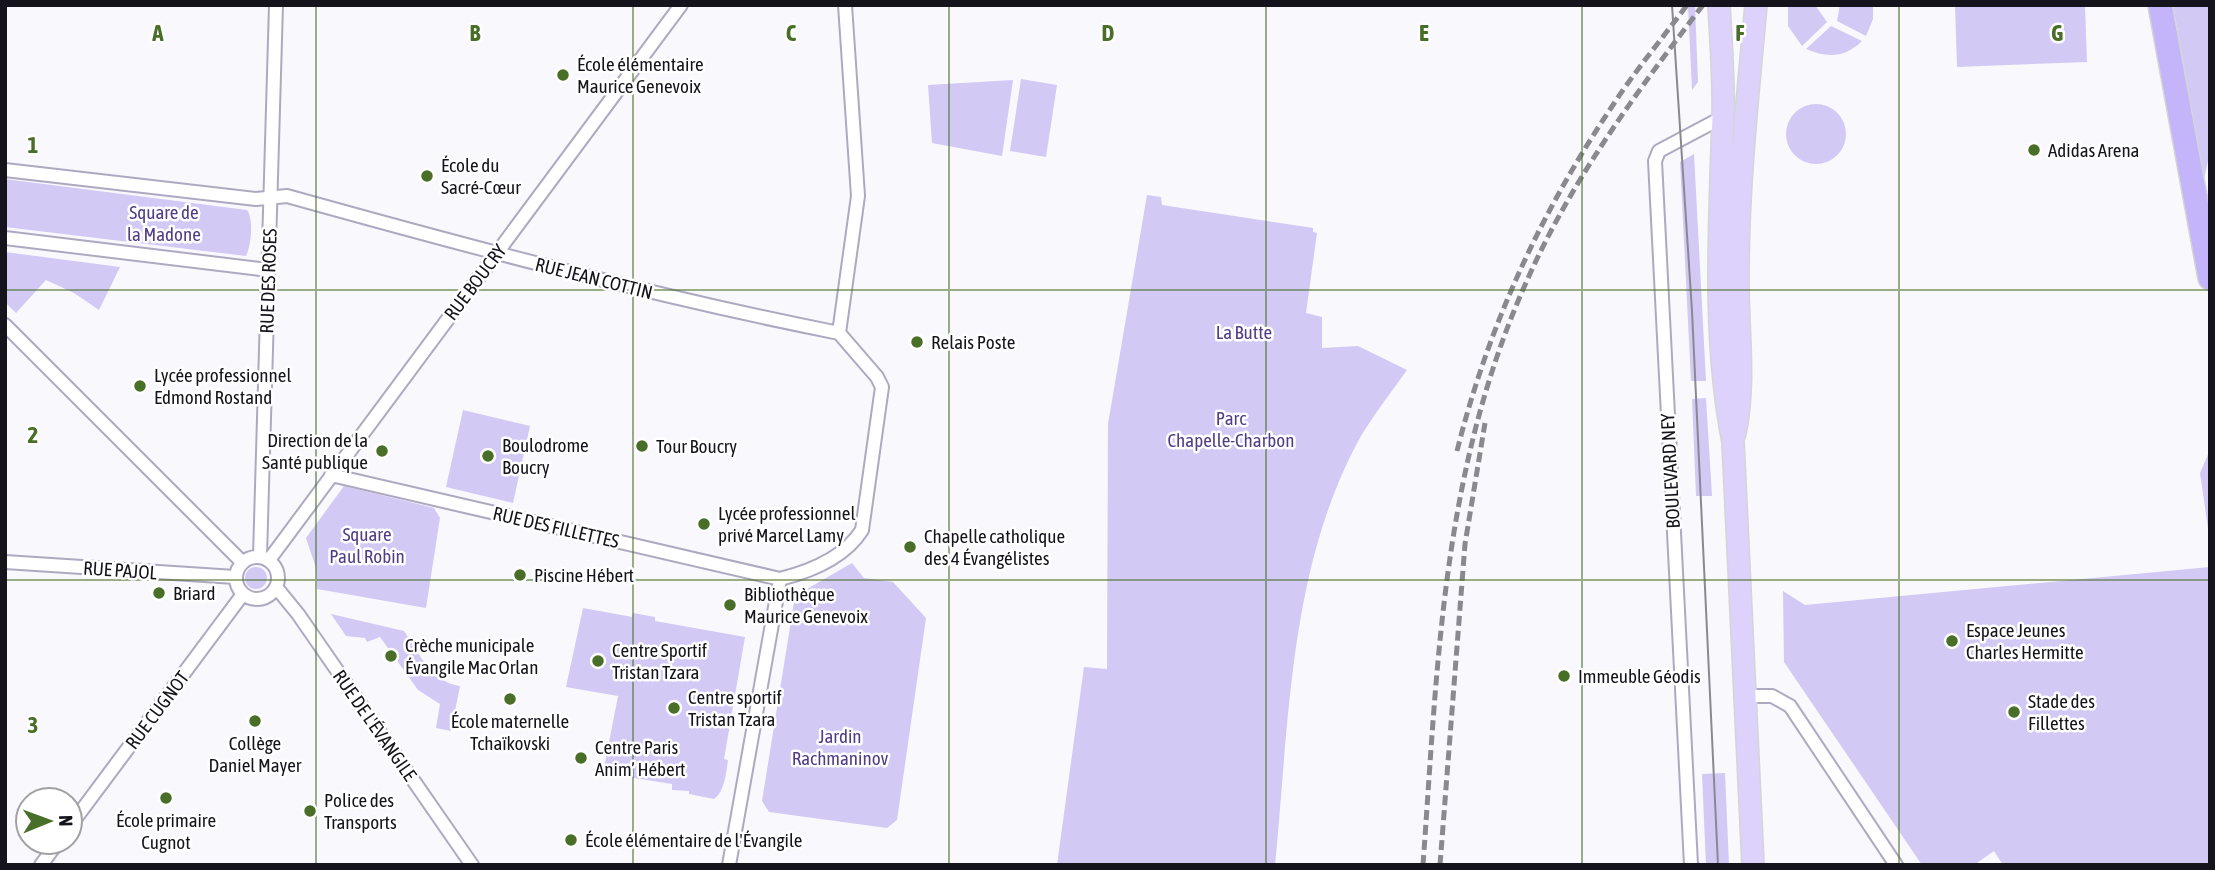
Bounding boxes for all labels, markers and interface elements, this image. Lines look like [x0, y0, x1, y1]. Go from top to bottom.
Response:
text: A [151, 20, 164, 46]
text: B [470, 20, 481, 46]
text: C [786, 20, 797, 46]
text: D [1102, 20, 1115, 46]
text: E [1419, 20, 1429, 46]
text: F [1735, 20, 1745, 46]
text: G [2051, 20, 2063, 46]
place label: École élémentaire Maurice Genevoix [577, 53, 704, 97]
marker: École élémentaire Maurice Genevoix [555, 67, 571, 83]
text: 1 [28, 132, 39, 158]
place label: Adidas Arena [2048, 139, 2139, 161]
marker: Adidas Arena [2026, 142, 2042, 158]
place label: École du Sacré-Cœur [441, 154, 521, 198]
marker: École du Sacré-Cœur [419, 168, 435, 184]
park label: Square de la Madone [127, 201, 201, 245]
street label: RUE DES ROSES [255, 228, 281, 334]
street label: RUE BOUCRY [439, 239, 511, 324]
street label: RUE JEAN COTTIN [533, 253, 655, 303]
park label: La Butte [1216, 321, 1272, 343]
place label: Relais Poste [931, 331, 1015, 353]
marker: Relais Poste [909, 334, 925, 350]
place label: Lycée professionnel Edmond Rostand [154, 364, 291, 408]
marker: Lycée professionnel Edmond Rostand [132, 378, 148, 394]
park label: Parc Chapelle-Charbon [1168, 407, 1294, 451]
street label: BOULEVARD NEY [1656, 412, 1684, 529]
text: 2 [28, 422, 38, 448]
place label: Direction de la Santé publique [262, 429, 368, 473]
place label: Boulodrome Boucry [502, 434, 589, 478]
place label: Tour Boucry [656, 435, 737, 457]
marker: Tour Boucry [634, 438, 650, 454]
marker: Direction de la Santé publique [374, 443, 390, 459]
marker: Boulodrome Boucry [480, 448, 496, 464]
street label: RUE DES FILLETTES [491, 502, 621, 552]
place label: Lycée professionnel privé Marcel Lamy [718, 502, 855, 546]
marker: Lycée professionnel privé Marcel Lamy [696, 516, 712, 532]
park label: Square Paul Robin [329, 523, 405, 567]
place label: Chapelle catholique des 4 Évangélistes [924, 525, 1065, 569]
marker: Chapelle catholique des 4 Évangélistes [902, 539, 918, 555]
street label: RUE PAJOL [82, 556, 158, 584]
place label: Piscine Hébert [534, 564, 634, 586]
marker: Piscine Hébert [512, 567, 528, 583]
place label: Briard [173, 582, 215, 604]
place label: Bibliothèque Maurice Genevoix [744, 583, 868, 627]
marker: Briard [151, 585, 167, 601]
marker: Bibliothèque Maurice Genevoix [722, 597, 738, 613]
place label: Espace Jeunes Charles Hermitte [1966, 619, 2084, 663]
marker: Espace Jeunes Charles Hermitte [1944, 633, 1960, 649]
place label: Crèche municipale Évangile Mac Orlan [405, 634, 538, 678]
place label: Centre Sportif Tristan Tzara [612, 639, 707, 683]
marker: Crèche municipale Évangile Mac Orlan [383, 648, 399, 664]
marker: Centre Sportif Tristan Tzara [590, 653, 606, 669]
street label: RUE DE L'ÉVANGILE [329, 665, 421, 785]
place label: Immeuble Géodis [1578, 665, 1701, 687]
street label: RUE CUGNOT [121, 666, 194, 753]
marker: Immeuble Géodis [1556, 668, 1572, 684]
place label: Centre sportif Tristan Tzara [688, 686, 782, 730]
place label: Stade des Fillettes [2028, 690, 2095, 734]
marker: École maternelle Tchaïkovski [502, 691, 518, 707]
marker: Centre sportif Tristan Tzara [666, 700, 682, 716]
marker: Stade des Fillettes [2006, 704, 2022, 720]
place label: École maternelle Tchaïkovski [451, 710, 569, 754]
text: 3 [28, 712, 38, 738]
marker: Collège Daniel Mayer [247, 713, 263, 729]
park label: Jardin Rachmaninov [792, 725, 888, 769]
place label: Collège Daniel Mayer [209, 732, 302, 776]
place label: Centre Paris Anim’ Hébert [595, 736, 686, 780]
marker: Centre Paris Anim’ Hébert [573, 750, 589, 766]
north arrow [14, 786, 84, 856]
place label: Police des Transports [324, 789, 397, 833]
marker: École primaire Cugnot [158, 790, 174, 806]
marker: Police des Transports [302, 803, 318, 819]
place label: École primaire Cugnot [116, 809, 216, 853]
text: N [55, 815, 77, 827]
place label: École élémentaire de l'Évangile [585, 829, 802, 851]
marker: École élémentaire de l'Évangile [563, 832, 579, 848]

